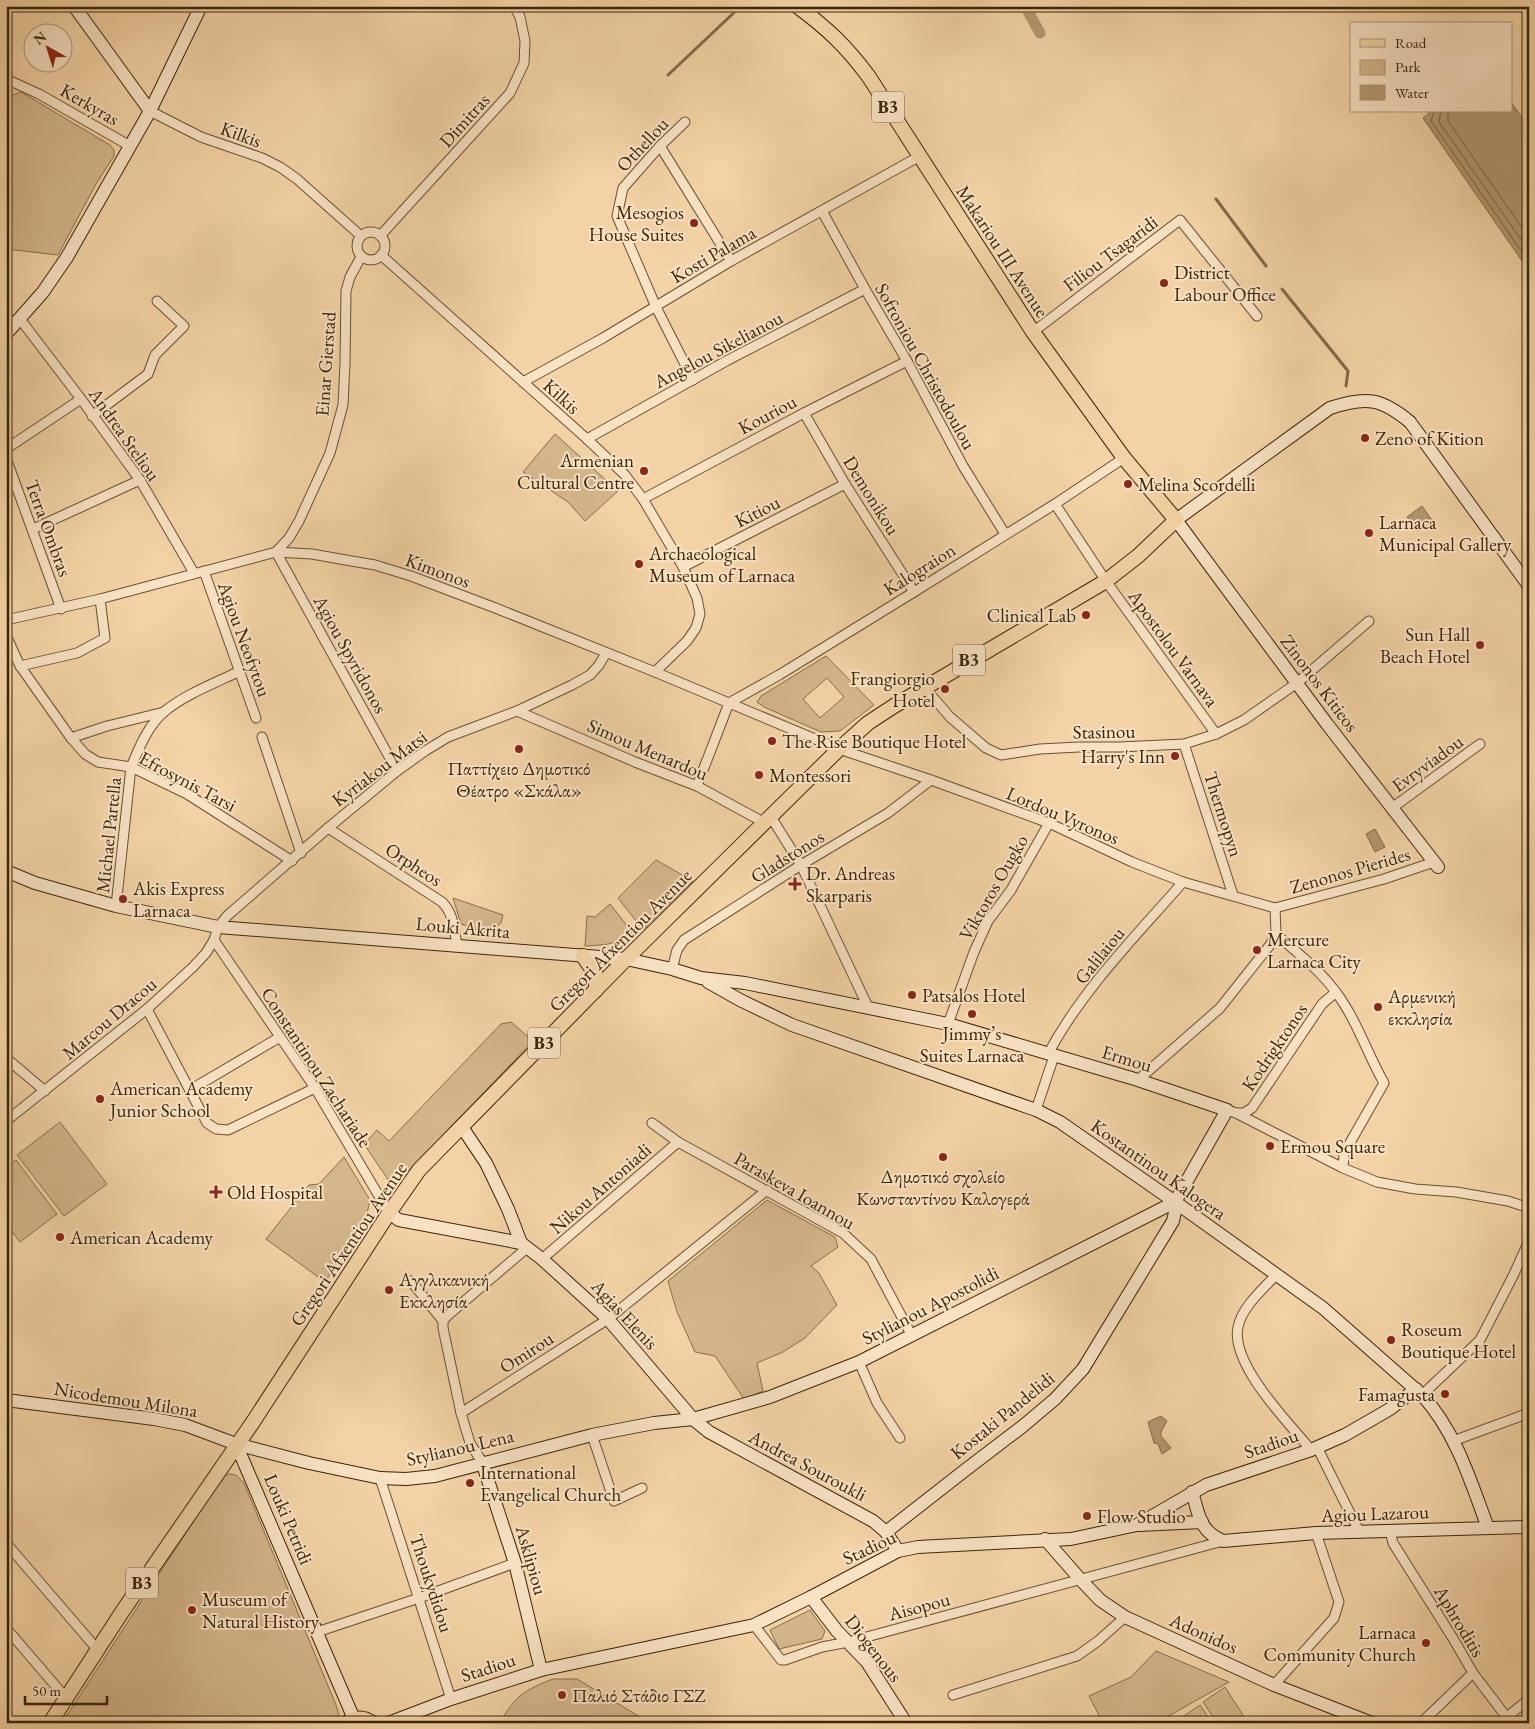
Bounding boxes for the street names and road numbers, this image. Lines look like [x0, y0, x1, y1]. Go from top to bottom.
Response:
street label: Kerkyras [56, 78, 124, 131]
street label: Dimitras [434, 88, 495, 153]
road number: B3 [872, 91, 904, 122]
street label: Othellou [611, 112, 674, 177]
street label: Kilkis [217, 116, 265, 153]
street label: Makariou III Avenue [951, 180, 1055, 322]
street label: Filiou Tsagaridi [1058, 209, 1163, 297]
street label: Kosti Palama [666, 220, 761, 289]
street label: Sofroniou Christodoulou [869, 279, 982, 454]
street label: Angelou Sikelianou [648, 305, 787, 394]
street label: Einar Gierstad [309, 311, 342, 417]
street label: Kilkis [538, 373, 586, 420]
street label: Andrea Steliou [83, 382, 166, 486]
street label: Kouriou [734, 389, 801, 440]
street label: Demonikou [837, 451, 906, 540]
street label: Terra Ombras [19, 476, 78, 580]
street label: Kitiou [730, 489, 784, 533]
street label: Kalograion [878, 537, 960, 601]
street label: Kimonos [402, 547, 474, 594]
street label: Agiou Neofytou [212, 577, 277, 700]
street label: Apostolou Varnava [1122, 584, 1225, 712]
street label: Agiou Spyridonos [307, 590, 393, 718]
street label: Zinonos Kitieos [1275, 629, 1364, 737]
road number: B3 [953, 644, 985, 676]
street label: Simou Menardou [584, 713, 712, 786]
street label: Stasinou [1072, 718, 1136, 745]
street label: Kyriakou Matsi [327, 724, 432, 812]
street label: Evryviadou [1386, 729, 1468, 798]
street label: Efrosynis Tarsi [135, 745, 241, 818]
street label: Thermopyn [1198, 768, 1249, 860]
street label: Michael Partella [90, 776, 127, 894]
street label: Lordou Vyronos [1003, 780, 1123, 850]
street label: Gladstonos [746, 824, 829, 889]
street label: Viktoros Ougko [953, 830, 1034, 945]
street label: Orpheos [381, 837, 447, 892]
street label: Zenonos Pierides [1287, 841, 1413, 900]
street label: Gregori Afxentiou Avenue [543, 863, 697, 1017]
street label: Louki Akrita [415, 911, 512, 944]
street label: Galilaiou [1069, 921, 1130, 989]
street label: Marcou Dracou [57, 971, 162, 1065]
street label: Constantinou Zachariade [255, 982, 378, 1152]
street label: Kodrigktonos [1236, 998, 1313, 1096]
road number: B3 [528, 1028, 560, 1058]
street label: Ermou [1099, 1039, 1155, 1078]
street label: Kostantinou Kalogera [1086, 1113, 1232, 1226]
street label: Nikou Antoniadi [544, 1137, 657, 1239]
street label: Paraskeva Ioannou [730, 1146, 860, 1235]
street label: Gregori Afxentiou Avenue [284, 1157, 413, 1331]
street label: Stylianou Apostolidi [858, 1260, 1003, 1351]
street label: Agias Elenis [585, 1273, 663, 1355]
street label: Omirou [494, 1326, 558, 1379]
street label: Kostaki Pandelidi [945, 1365, 1060, 1465]
street label: Nicodemou Milona [52, 1376, 200, 1423]
street label: Stylianou Lena [404, 1423, 517, 1472]
street label: Andrea Souroukli [744, 1423, 871, 1507]
street label: Stadiou [1241, 1423, 1302, 1464]
street label: Louki Petridi [258, 1470, 319, 1569]
street label: Agiou Lazarou [1320, 1499, 1429, 1528]
street label: Asklipiou [509, 1521, 553, 1598]
street label: Stadiou [839, 1524, 900, 1571]
street label: Thoukydidou [404, 1531, 459, 1636]
road number: B3 [126, 1568, 158, 1599]
street label: Aphroditis [1428, 1580, 1491, 1662]
street label: Aisopou [885, 1586, 953, 1627]
street label: Adonidos [1165, 1607, 1242, 1660]
street label: Diogenous [839, 1609, 908, 1687]
street label: Stadiou [458, 1647, 519, 1688]

